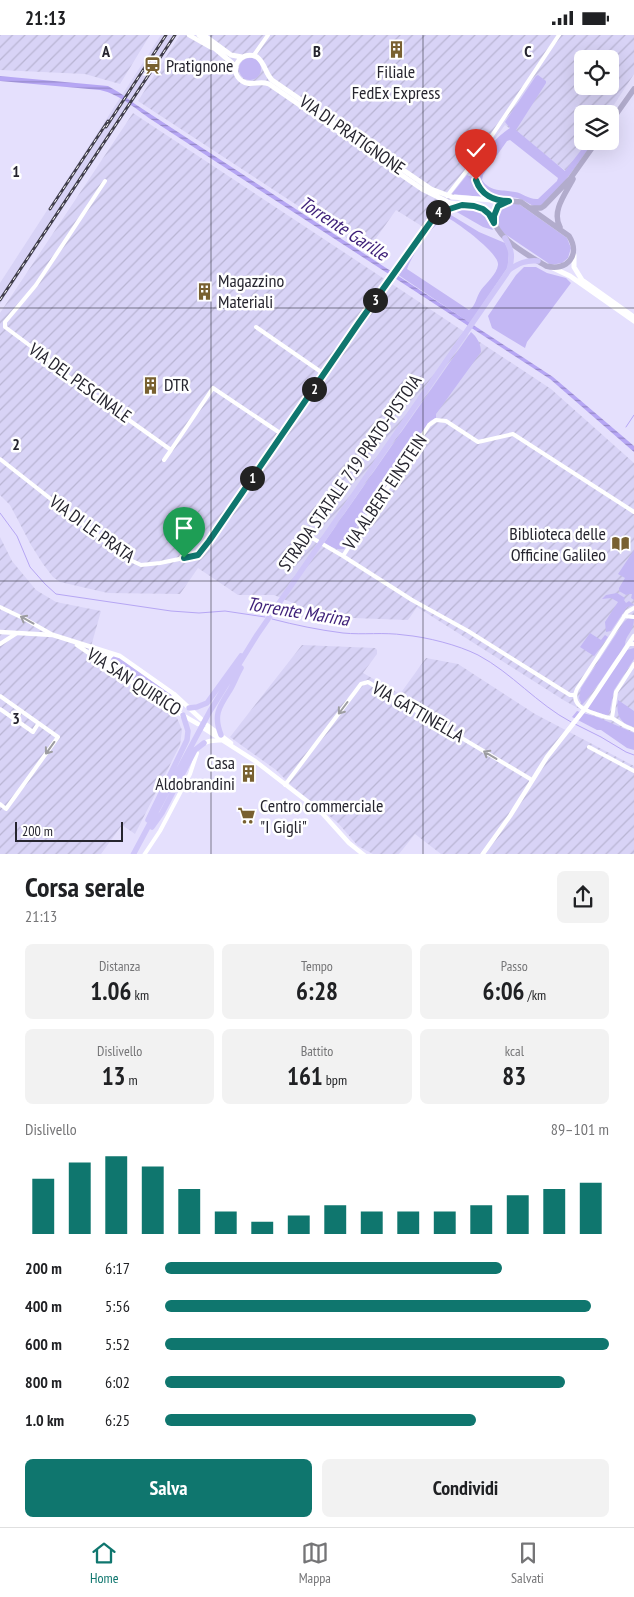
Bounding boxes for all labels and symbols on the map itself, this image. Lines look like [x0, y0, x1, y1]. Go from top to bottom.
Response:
building icon: Filiale FedEx Express [386, 39, 406, 59]
text: A [101, 41, 111, 61]
text: B [313, 41, 321, 61]
text: C [524, 41, 532, 61]
place label: Pratignone [166, 54, 233, 77]
station icon: Pratignone [142, 56, 162, 76]
place label: Filiale FedEx Express [352, 60, 440, 104]
street label: VIA DI PRATIGNONE [294, 89, 410, 179]
pin [455, 129, 497, 180]
text: 1 [12, 161, 20, 181]
water label: Torrente Garille [295, 190, 394, 266]
pin: 4 [426, 199, 450, 225]
place label: Magazzino Materiali [218, 269, 284, 313]
building icon: Magazzino Materiali [194, 281, 214, 301]
pin: 3 [362, 287, 388, 313]
street label: VIA DEL PESCINALE [24, 337, 136, 428]
street label: STRADA STATALE 719 PRATO-PISTOIA [273, 370, 427, 575]
place label: DTR [164, 373, 190, 396]
building icon: DTR [140, 375, 160, 395]
pin: 2 [302, 377, 326, 401]
street label: VIA ALBERT EINSTEIN [337, 430, 432, 555]
text: 2 [12, 434, 20, 454]
pin: 1 [240, 465, 264, 491]
street label: VIA DI LE PRATA [44, 489, 140, 568]
pin [163, 507, 205, 558]
place label: Biblioteca delle Officine Galileo [509, 522, 606, 566]
library icon: Biblioteca delle Officine Galileo [610, 534, 630, 554]
water label: Torrente Marina [245, 591, 352, 631]
one-way arrow [20, 615, 35, 624]
street label: VIA SAN QUIRICO [82, 642, 186, 721]
street label: VIA GATTINELLA [367, 676, 469, 747]
one-way arrow [338, 701, 348, 715]
text: 3 [12, 708, 20, 728]
one-way arrow [45, 741, 55, 755]
one-way arrow [484, 749, 498, 759]
place label: Casa Aldobrandini [155, 751, 235, 795]
building icon: Casa Aldobrandini [239, 763, 259, 783]
place label: Centro commerciale "I Gigli" [260, 794, 383, 838]
supermarket icon: Centro commerciale "I Gigli" [236, 806, 256, 826]
scale bar [15, 819, 122, 843]

